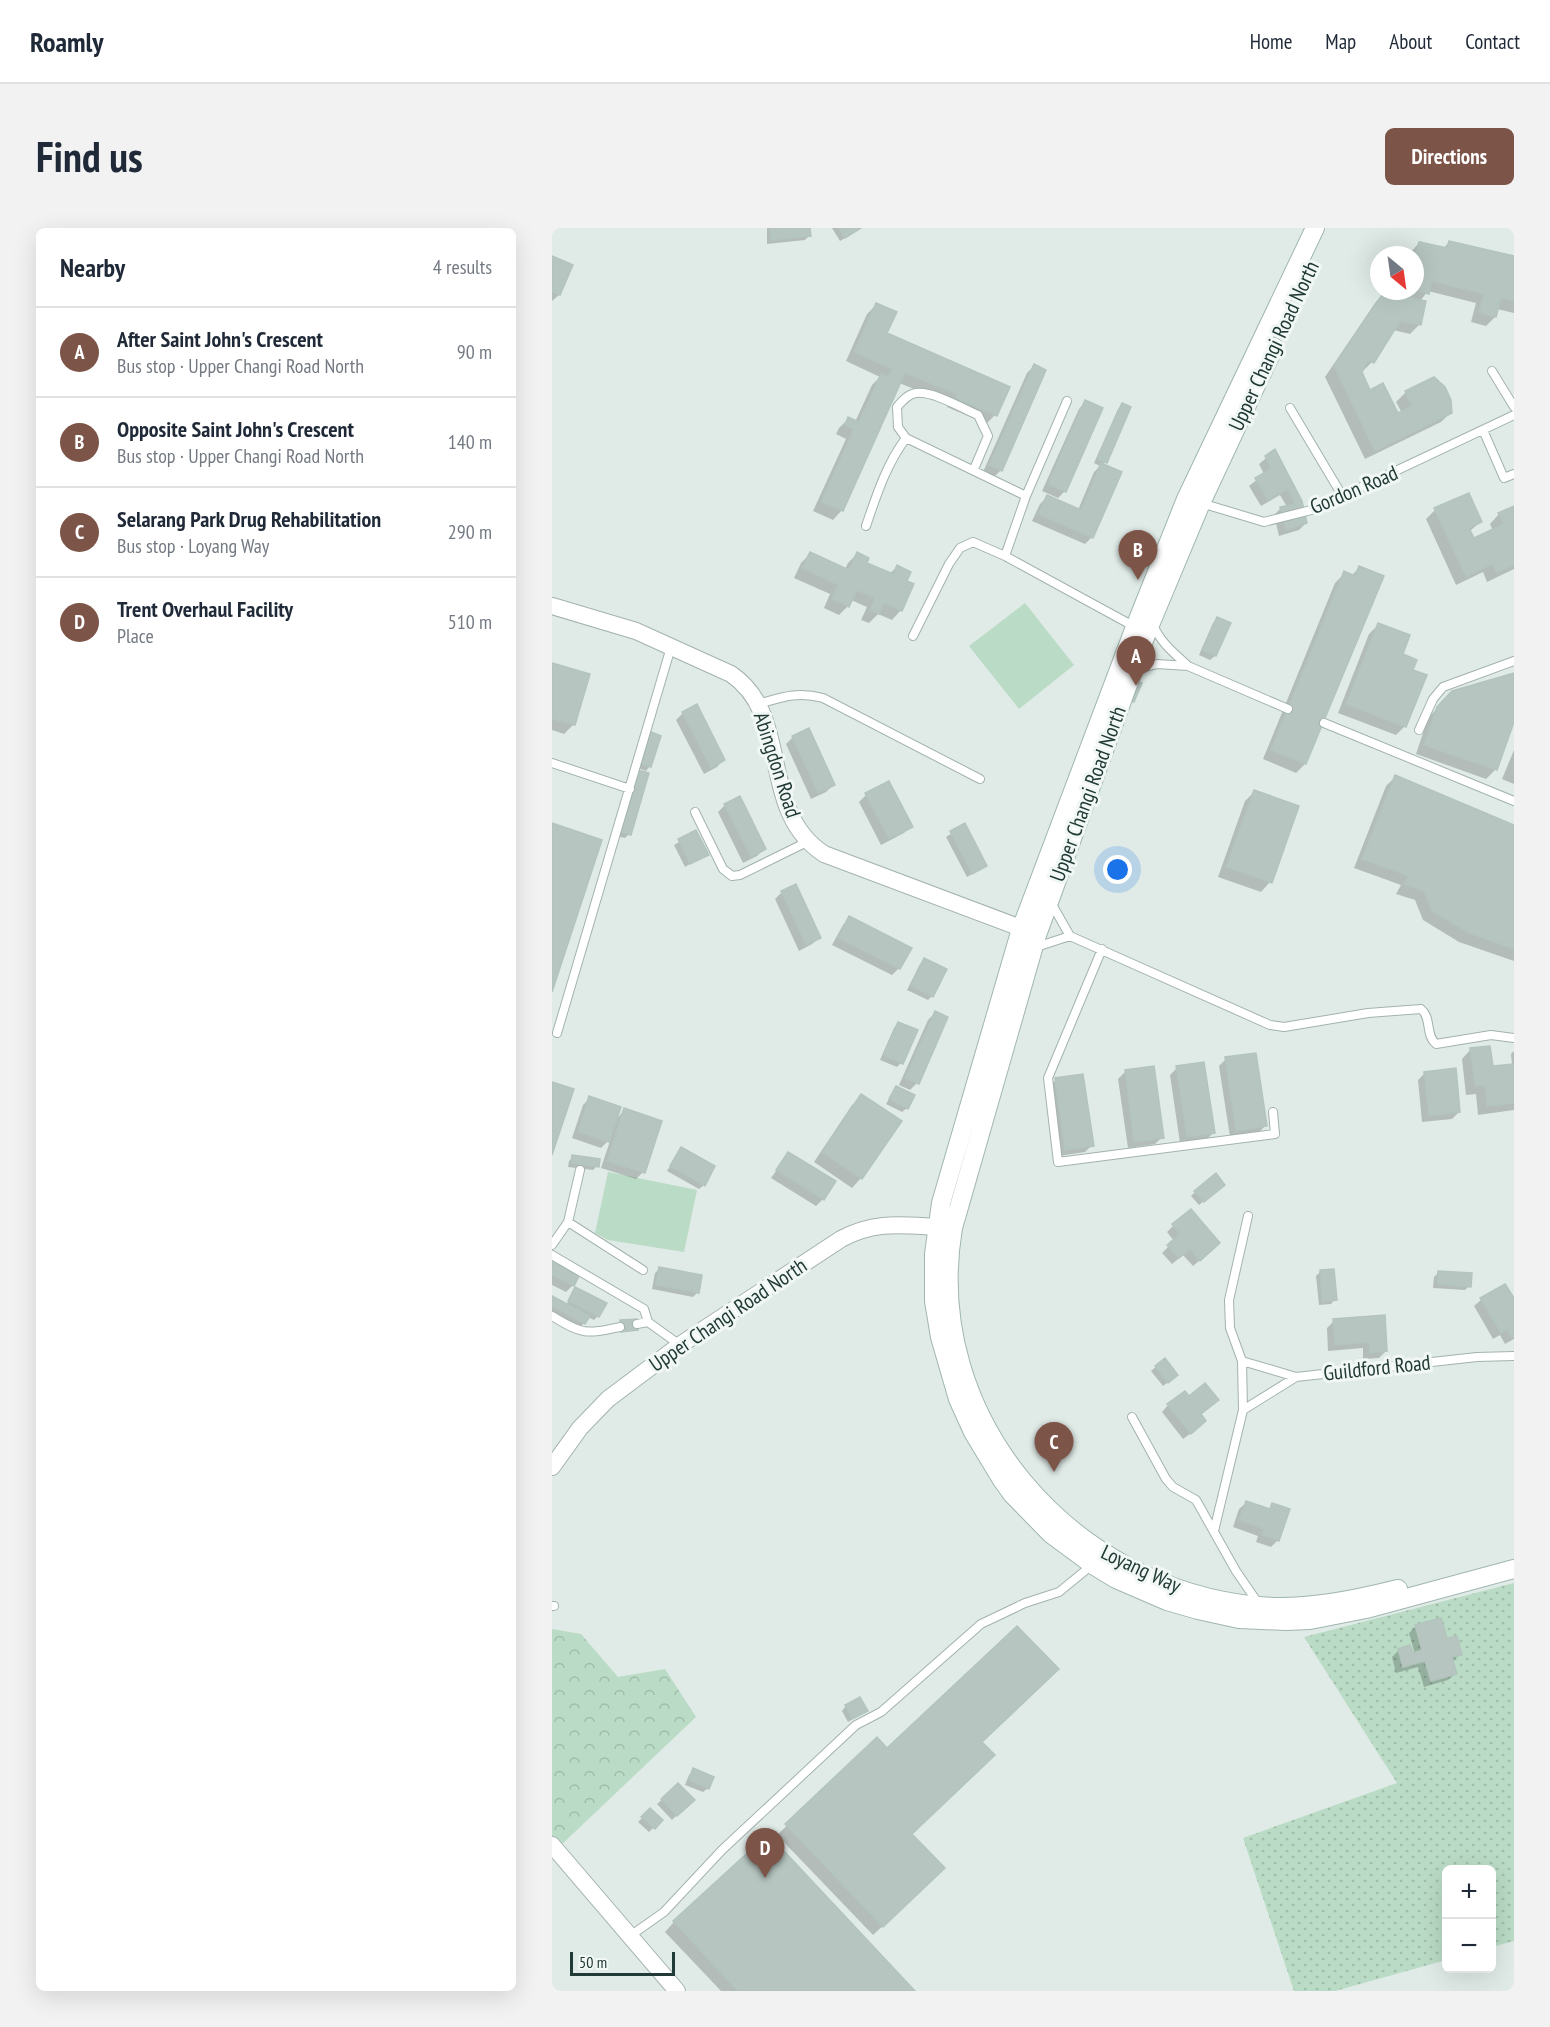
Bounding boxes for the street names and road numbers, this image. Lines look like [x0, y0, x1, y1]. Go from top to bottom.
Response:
street label: Upper Changi Road North [1222, 256, 1325, 435]
street label: Gordon Road [1306, 459, 1402, 520]
street label: Upper Changi Road North [1043, 702, 1132, 885]
street label: Abingdon Road [748, 709, 807, 821]
street label: Upper Changi Road North [644, 1252, 812, 1377]
street label: Guildford Road [1322, 1348, 1432, 1387]
street label: Loyang Way [1097, 1538, 1186, 1599]

